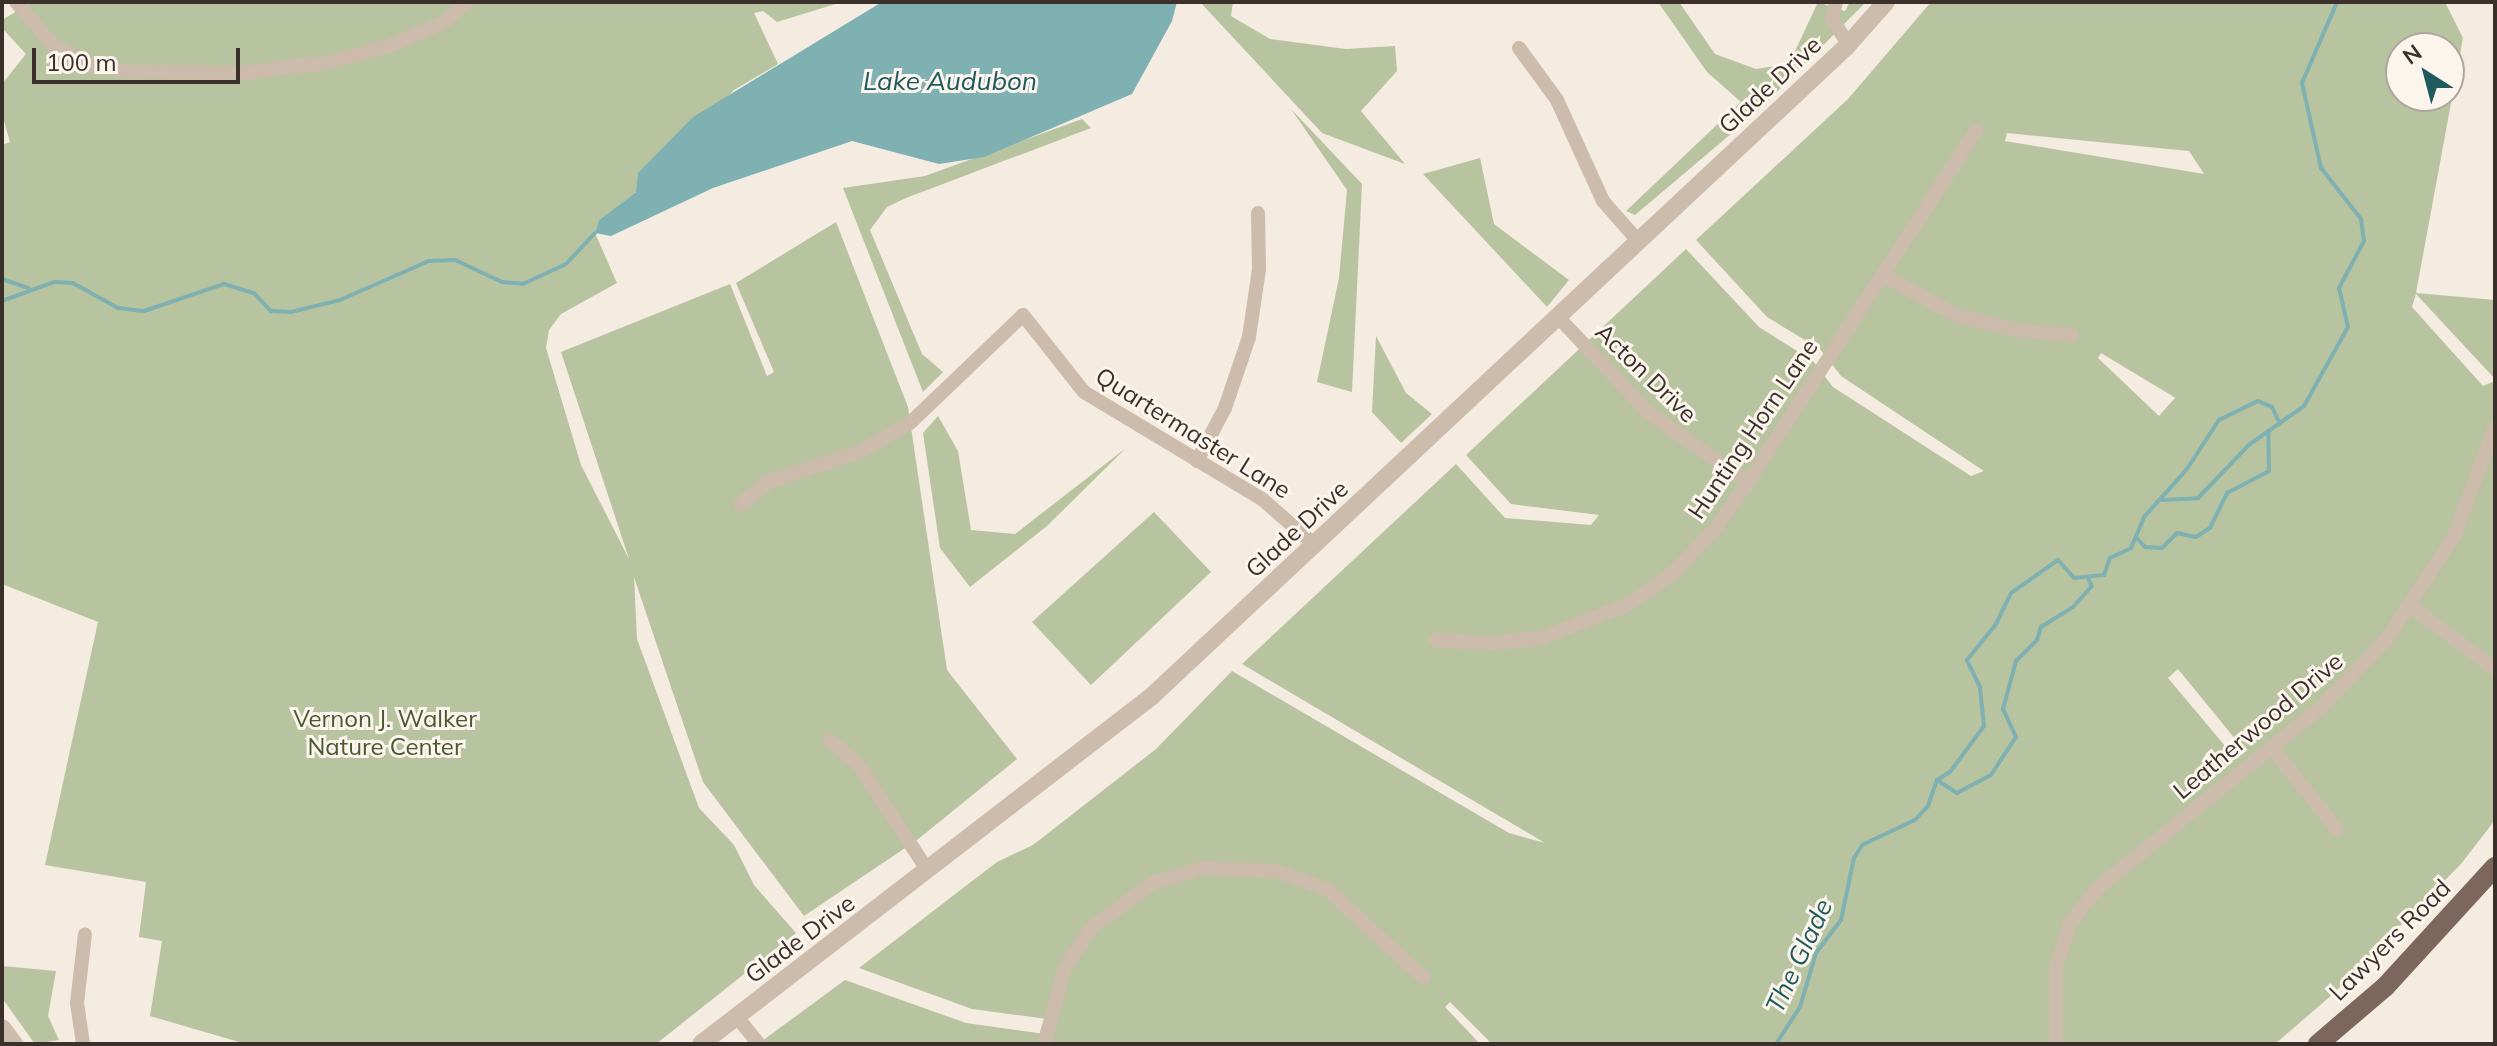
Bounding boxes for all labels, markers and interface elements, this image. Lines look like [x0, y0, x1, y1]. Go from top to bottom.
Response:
street label: Glade Drive [1713, 30, 1827, 140]
scale bar [36, 32, 244, 82]
north arrow [2385, 32, 2465, 112]
text: N [2397, 38, 2427, 70]
text: 100 m [46, 47, 117, 77]
water label: Lake Audubon [863, 65, 1037, 97]
street label: Acton Drive [1589, 318, 1703, 428]
street label: Hunting Horn Lane [1682, 334, 1824, 524]
street label: Quartermaster Lane [1090, 361, 1296, 505]
street label: Glade Drive [1240, 474, 1354, 584]
street label: Leatherwood Drive [2168, 647, 2348, 805]
park label: Vernon J. Walker Nature Center [293, 705, 477, 761]
street label: Lawyers Road [2323, 873, 2457, 1007]
street label: Glade Drive [740, 889, 860, 989]
water label: The Glade [1759, 894, 1839, 1018]

